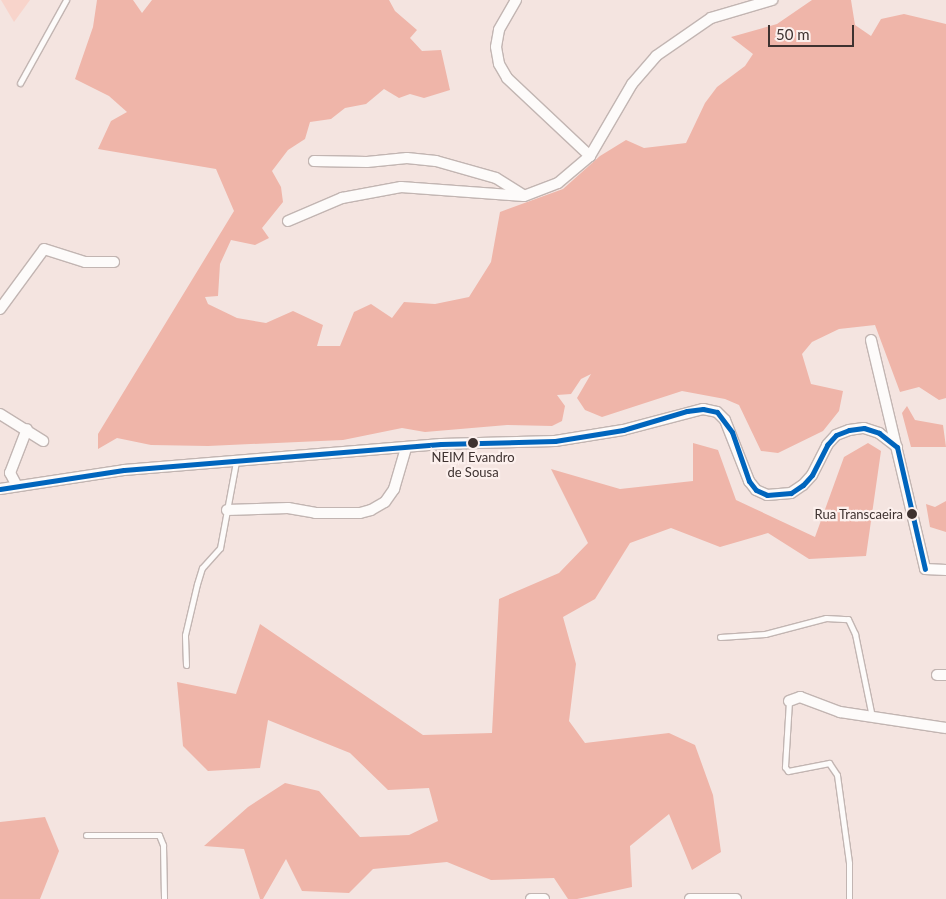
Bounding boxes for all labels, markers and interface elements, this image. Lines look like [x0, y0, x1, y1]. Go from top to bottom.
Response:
scale bar [771, 15, 857, 47]
text: 50 m [776, 25, 810, 43]
marker: NEIM Evandro de Sousa [468, 438, 478, 448]
place label: NEIM Evandro de Sousa [431, 450, 515, 481]
place label: Rua Transcaeira [814, 506, 903, 522]
marker: Rua Transcaeira [907, 509, 917, 519]

